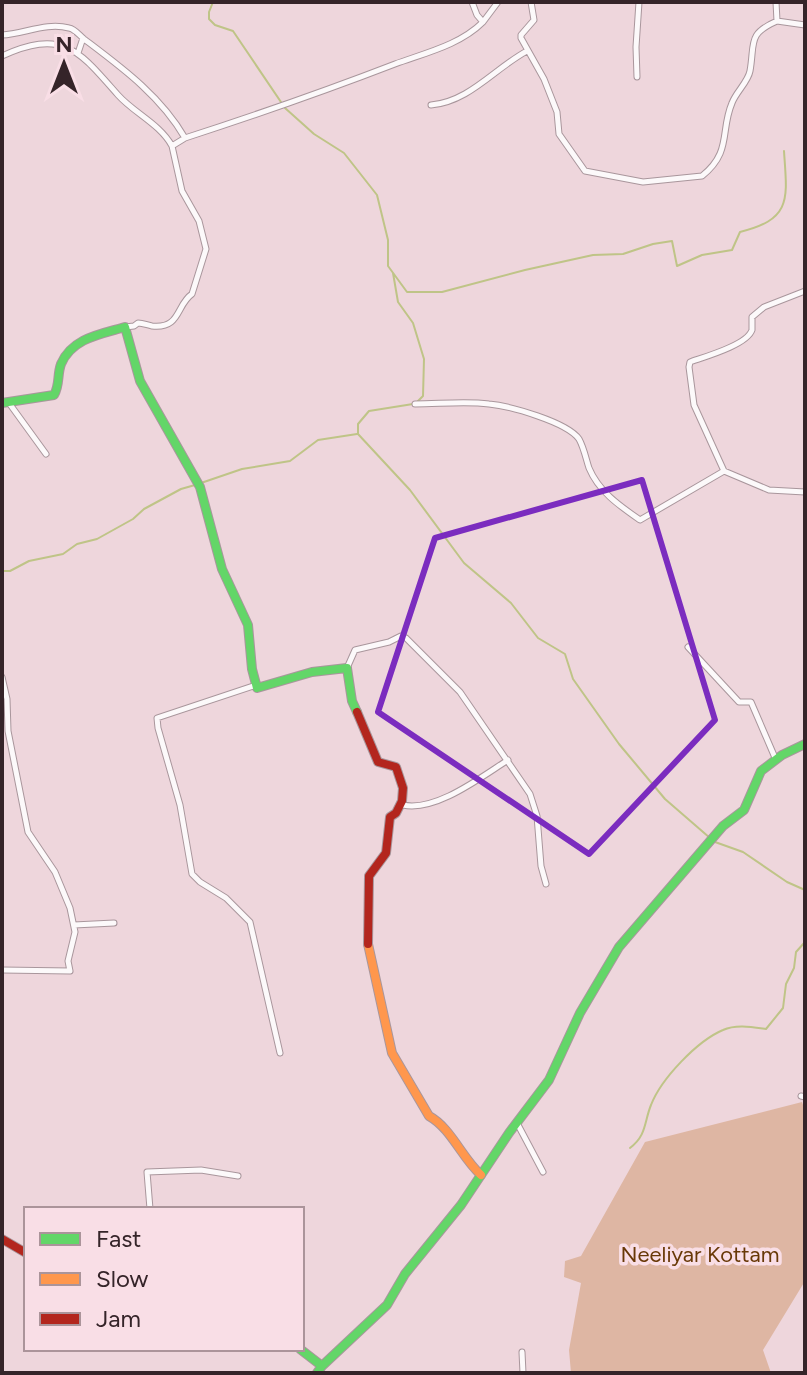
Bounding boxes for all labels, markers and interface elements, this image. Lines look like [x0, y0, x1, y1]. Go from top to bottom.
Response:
north arrow [24, 24, 104, 104]
text: N [55, 31, 73, 58]
legend [24, 1207, 304, 1351]
text: Fast [96, 1224, 141, 1253]
park label: Neeliyar Kottam [621, 1241, 779, 1268]
text: Slow [96, 1264, 149, 1293]
text: Jam [96, 1304, 141, 1333]

